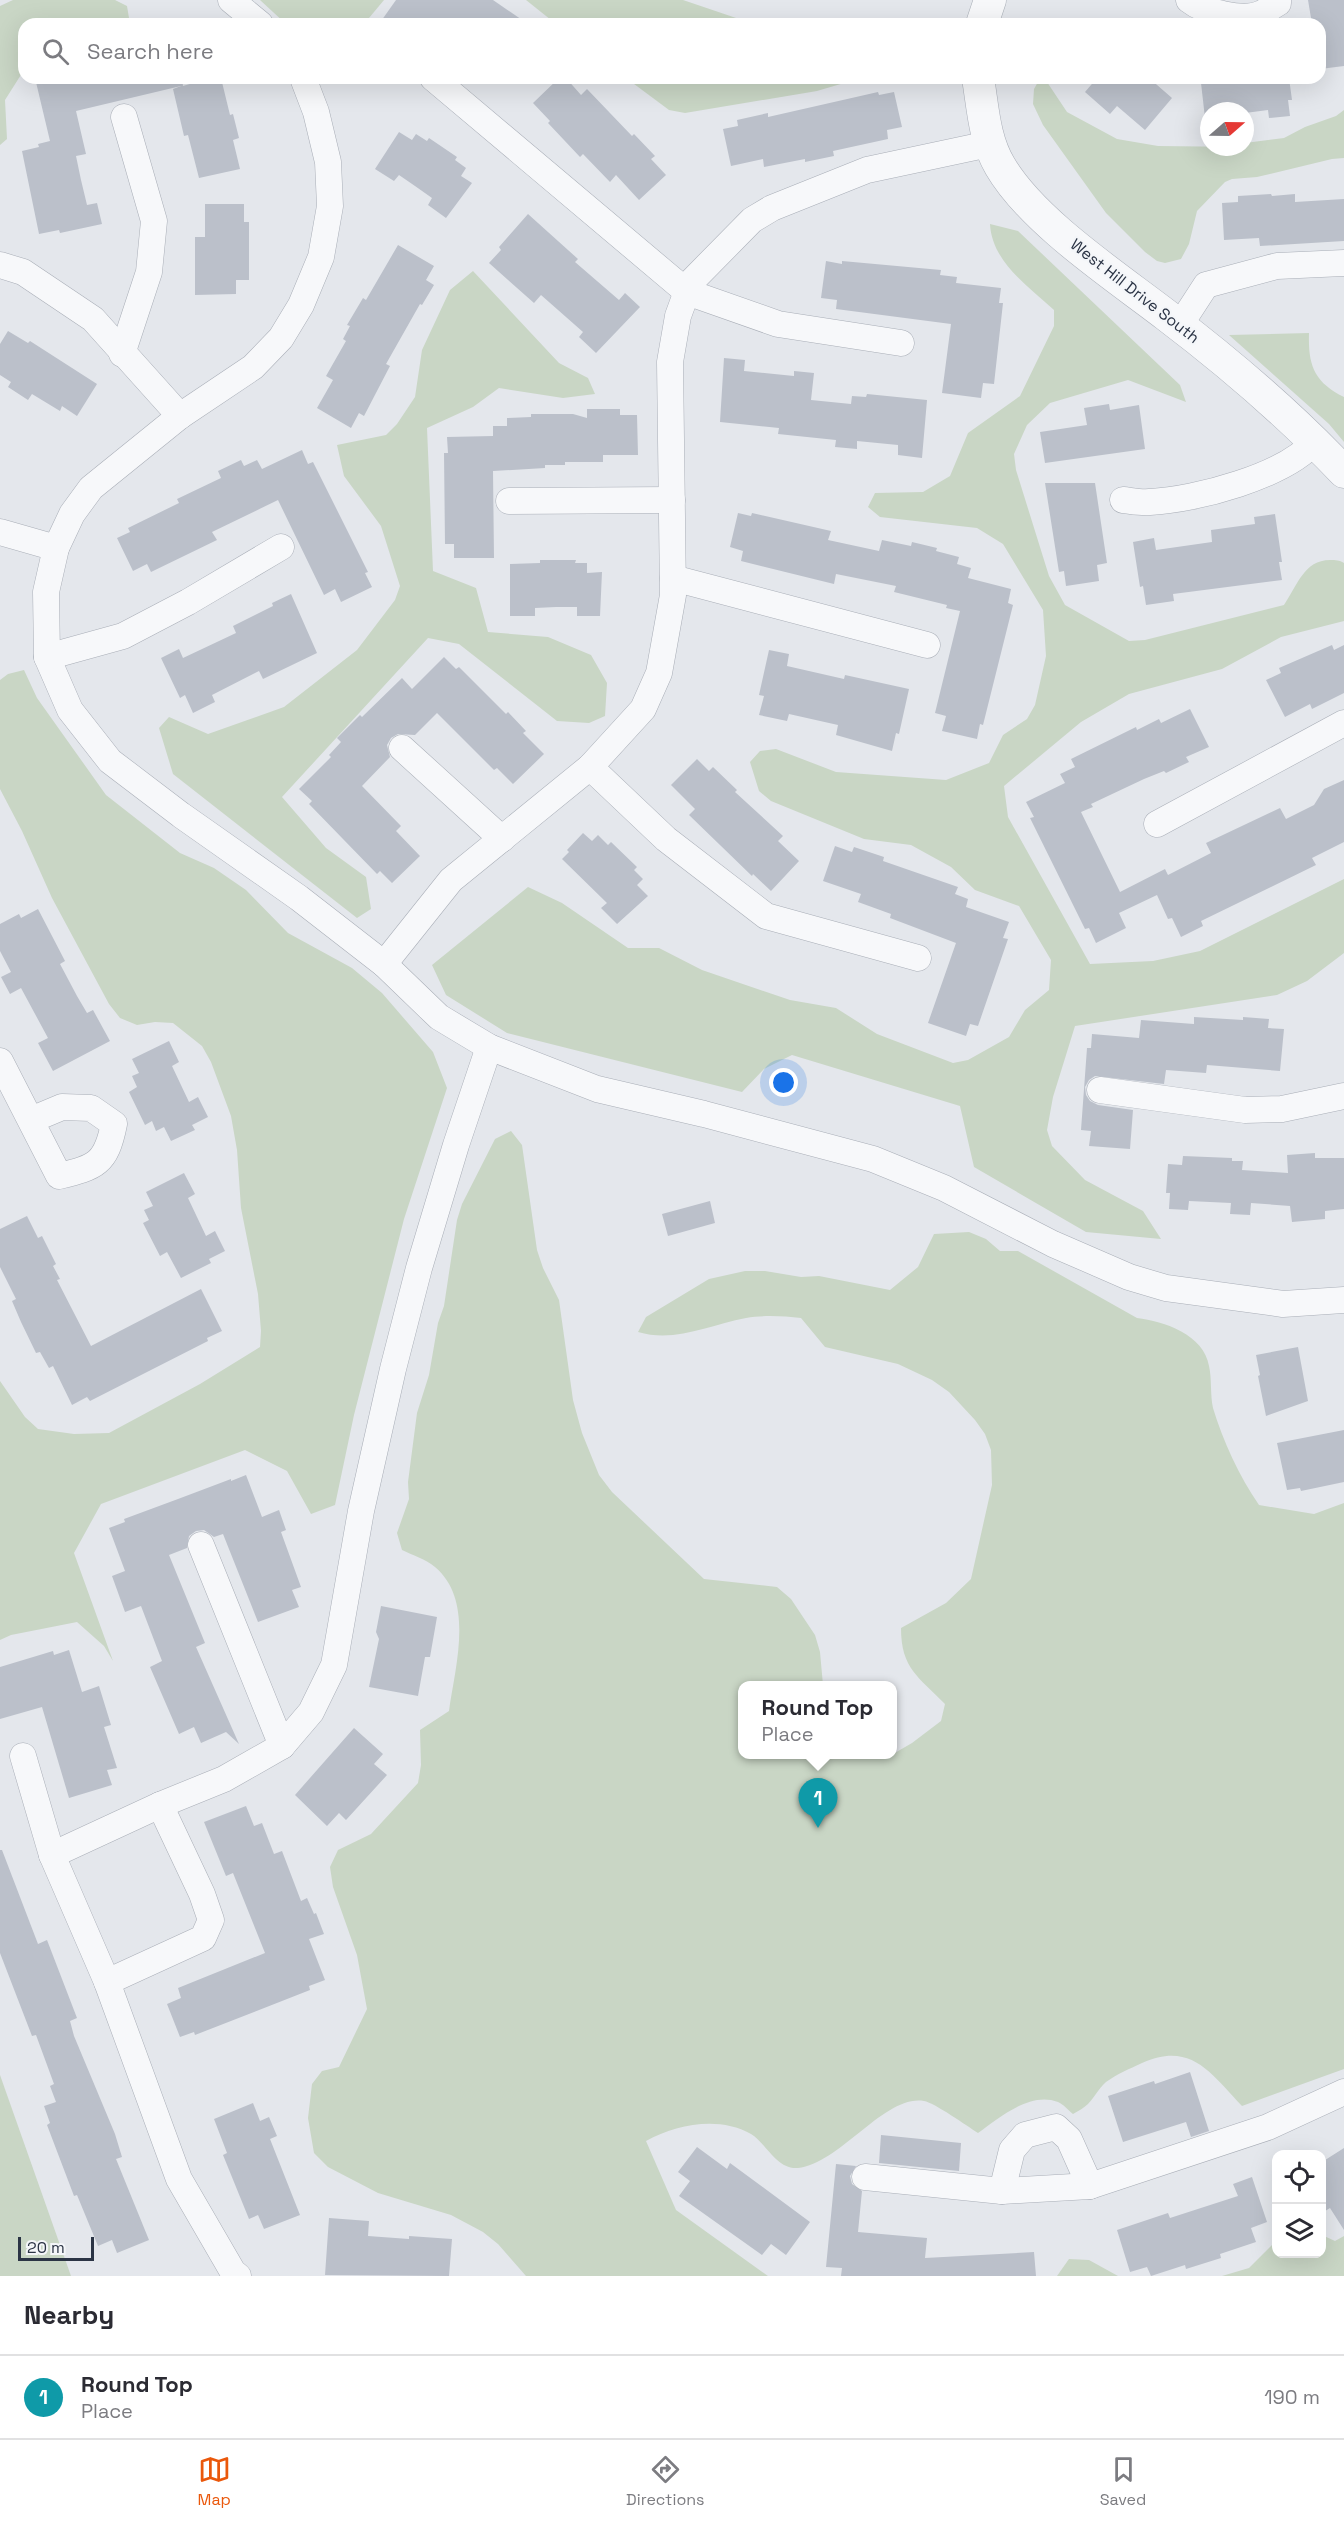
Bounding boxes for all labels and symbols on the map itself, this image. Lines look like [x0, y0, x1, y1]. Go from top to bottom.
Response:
north arrow [1200, 102, 1254, 156]
street label: West Hill Drive South [1066, 234, 1204, 348]
your location [769, 1068, 798, 1097]
pin: 1 [798, 1778, 838, 1828]
scale bar [18, 2234, 94, 2262]

